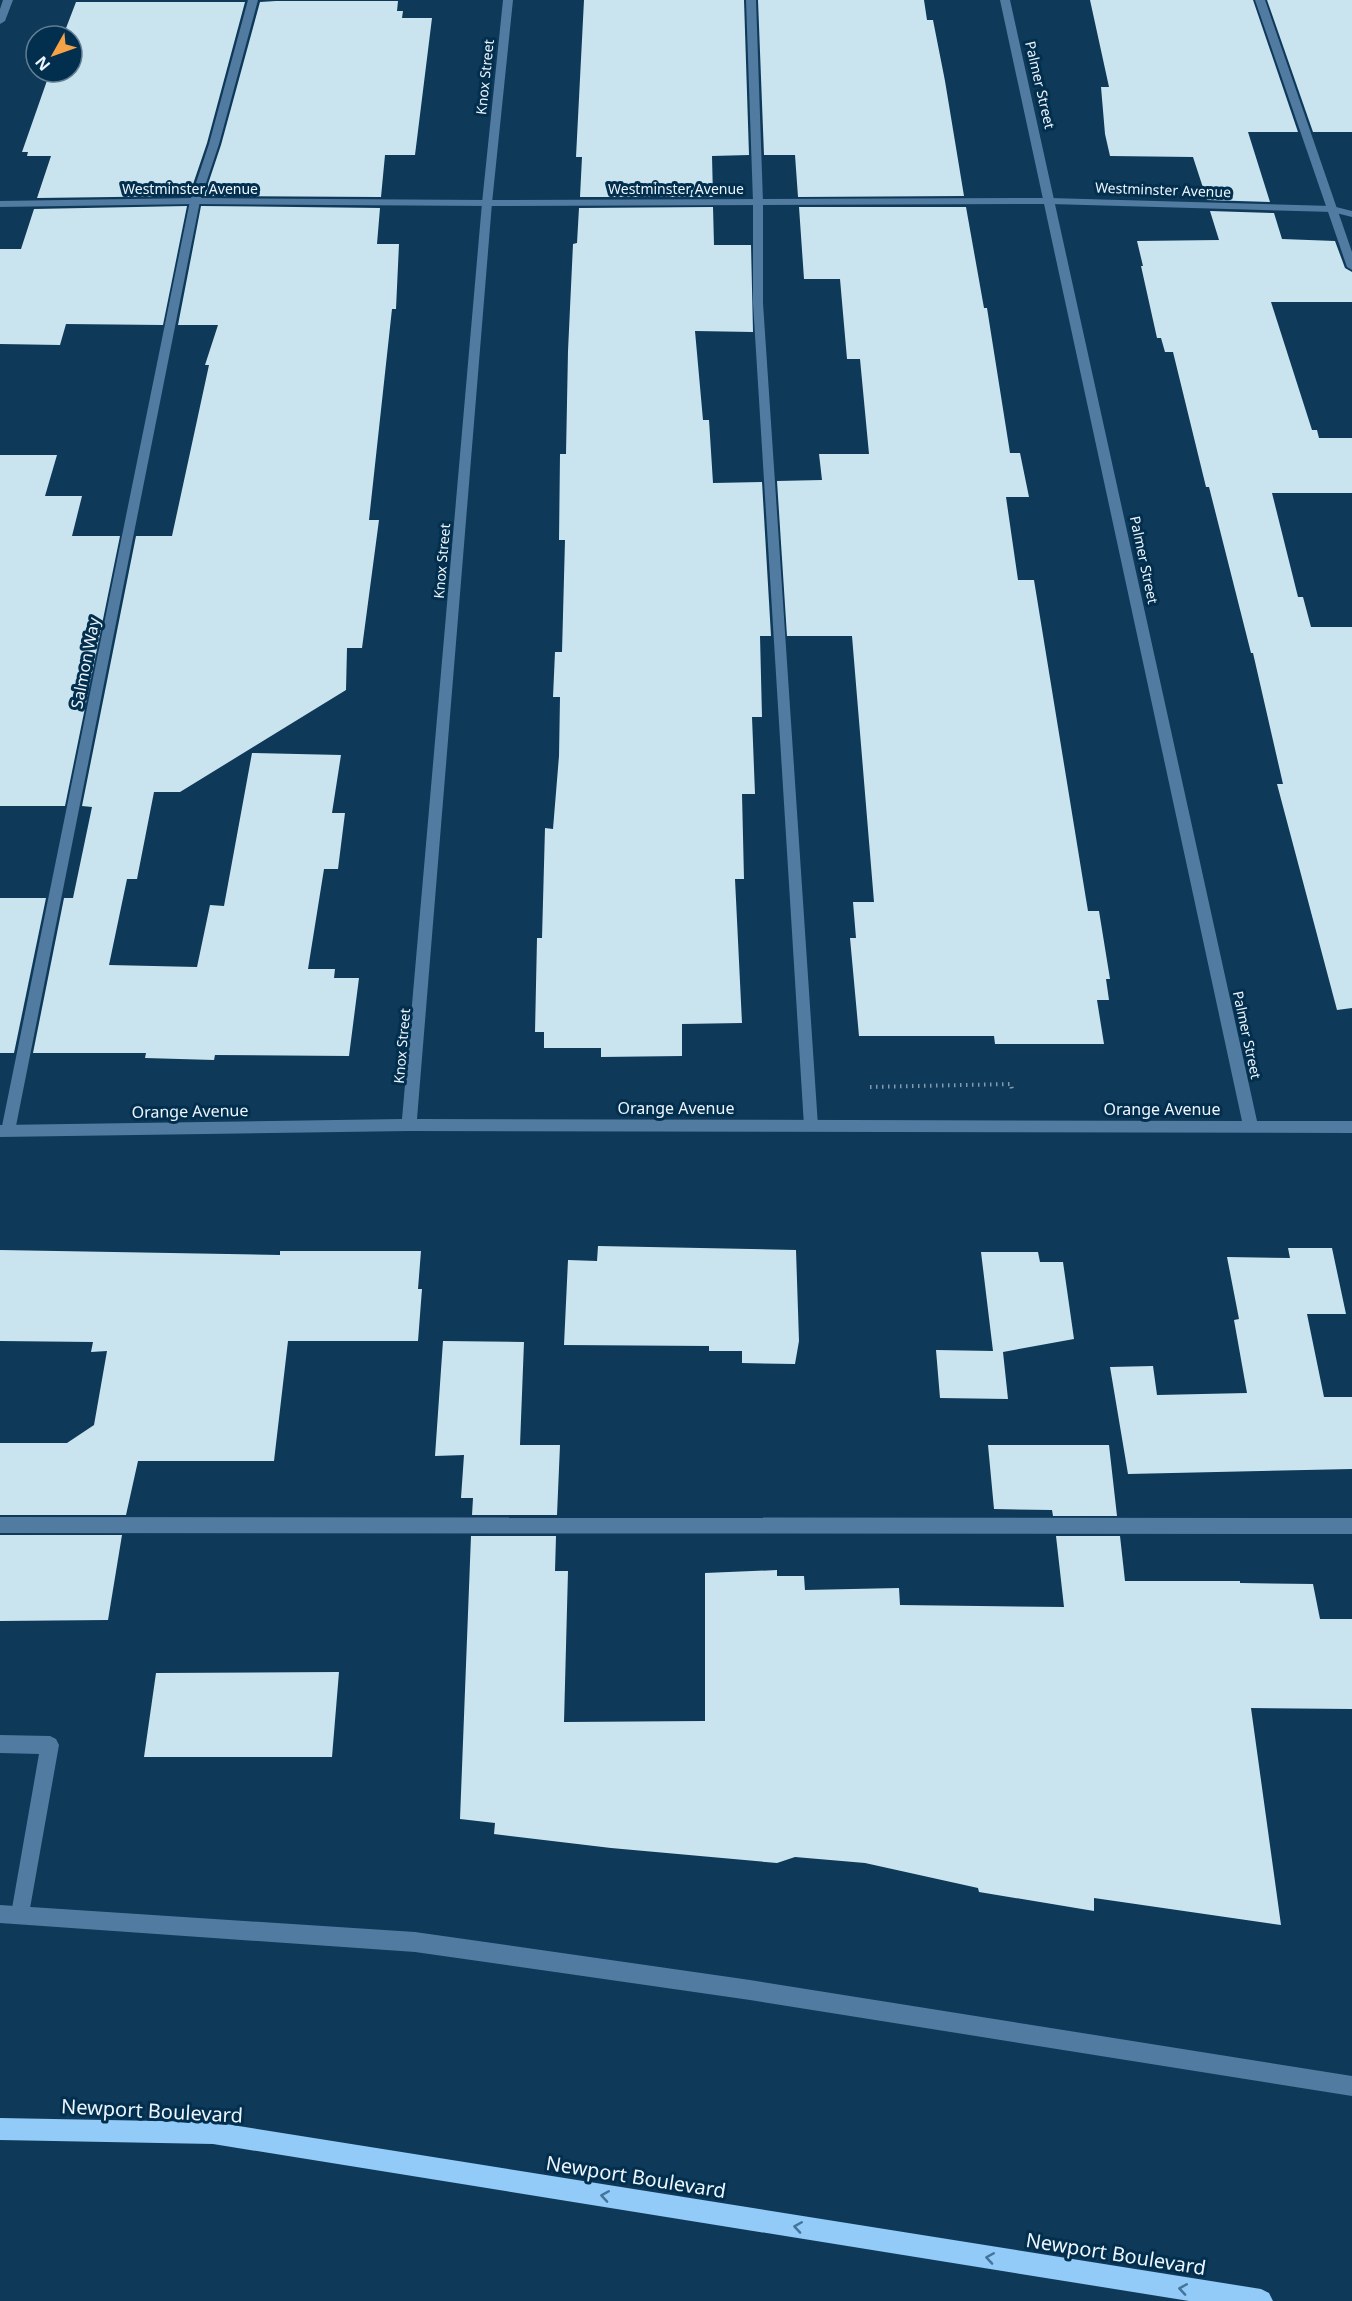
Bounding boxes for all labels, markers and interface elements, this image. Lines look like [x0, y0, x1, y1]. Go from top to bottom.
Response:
north arrow [24, 24, 84, 84]
street label: Knox Street [471, 38, 498, 116]
street label: Palmer Street [1021, 39, 1060, 131]
text: N [30, 52, 55, 76]
street label: Westminster Avenue [1095, 178, 1231, 201]
street label: Westminster Avenue [122, 179, 258, 198]
street label: Westminster Avenue [608, 179, 744, 198]
street label: Palmer Street [1126, 514, 1163, 606]
street label: Knox Street [429, 522, 454, 599]
street label: Salmon Way [65, 615, 105, 710]
street label: Palmer Street [1229, 989, 1266, 1081]
street label: Knox Street [389, 1007, 414, 1084]
street label: Orange Avenue [618, 1097, 734, 1119]
street label: Orange Avenue [1104, 1098, 1220, 1120]
street label: Orange Avenue [131, 1099, 249, 1123]
street label: Newport Boulevard [60, 2092, 244, 2129]
street label: Newport Boulevard [544, 2149, 728, 2204]
one-way arrow [600, 2191, 610, 2203]
one-way arrow [793, 2221, 803, 2234]
street label: Newport Boulevard [1024, 2226, 1208, 2281]
one-way arrow [986, 2252, 996, 2265]
one-way arrow [1178, 2283, 1187, 2295]

